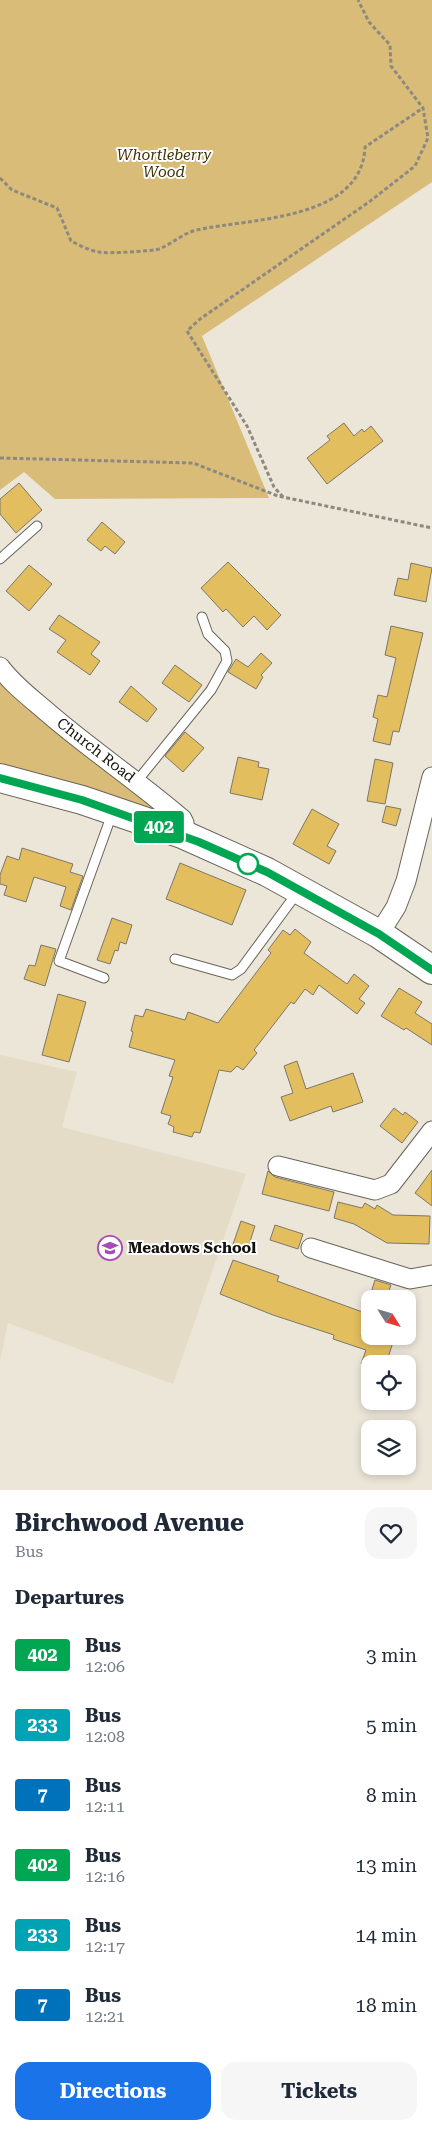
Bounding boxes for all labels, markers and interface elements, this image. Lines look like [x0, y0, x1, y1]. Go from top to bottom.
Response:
park label: Whortleberry Wood [117, 146, 212, 181]
street label: Church Road [53, 714, 139, 786]
line badge: 402 [130, 811, 188, 843]
text: 402 [144, 816, 174, 837]
unlabelled marker [237, 853, 259, 875]
school or university icon: Meadows School [97, 1235, 123, 1261]
place label: Meadows School [128, 1239, 256, 1257]
north arrow [361, 1290, 416, 1345]
map controls [361, 1290, 416, 1475]
button: locate [361, 1355, 416, 1410]
button: layers [361, 1420, 416, 1475]
button: heart [365, 1507, 417, 1559]
text: Birchwood Avenue [15, 1509, 244, 1537]
text: Bus [15, 1542, 43, 1561]
text: Departures [15, 1586, 124, 1609]
text: Bus [85, 1634, 121, 1657]
text: 402 [27, 1644, 58, 1665]
text: 3 min [366, 1644, 417, 1667]
text: 12:06 [85, 1657, 125, 1676]
text: Bus [85, 1704, 121, 1727]
text: 233 [27, 1714, 58, 1735]
text: 5 min [366, 1714, 417, 1737]
text: 12:08 [85, 1727, 125, 1746]
text: Bus [85, 1774, 121, 1797]
text: 7 [37, 1784, 48, 1805]
text: 8 min [366, 1784, 417, 1807]
text: 12:11 [85, 1797, 125, 1816]
text: Bus [85, 1844, 121, 1867]
text: 402 [27, 1854, 58, 1875]
text: 13 min [355, 1854, 417, 1877]
text: 12:16 [85, 1867, 125, 1886]
text: Bus [85, 1914, 121, 1937]
text: 233 [27, 1924, 58, 1945]
text: 14 min [355, 1924, 417, 1947]
text: 12:17 [85, 1937, 125, 1956]
text: Bus [85, 1984, 121, 2007]
text: 7 [37, 1994, 48, 2015]
text: 18 min [355, 1994, 417, 2017]
text: 12:21 [85, 2007, 125, 2026]
button: Directions [15, 2062, 211, 2120]
button: Tickets [221, 2062, 417, 2120]

